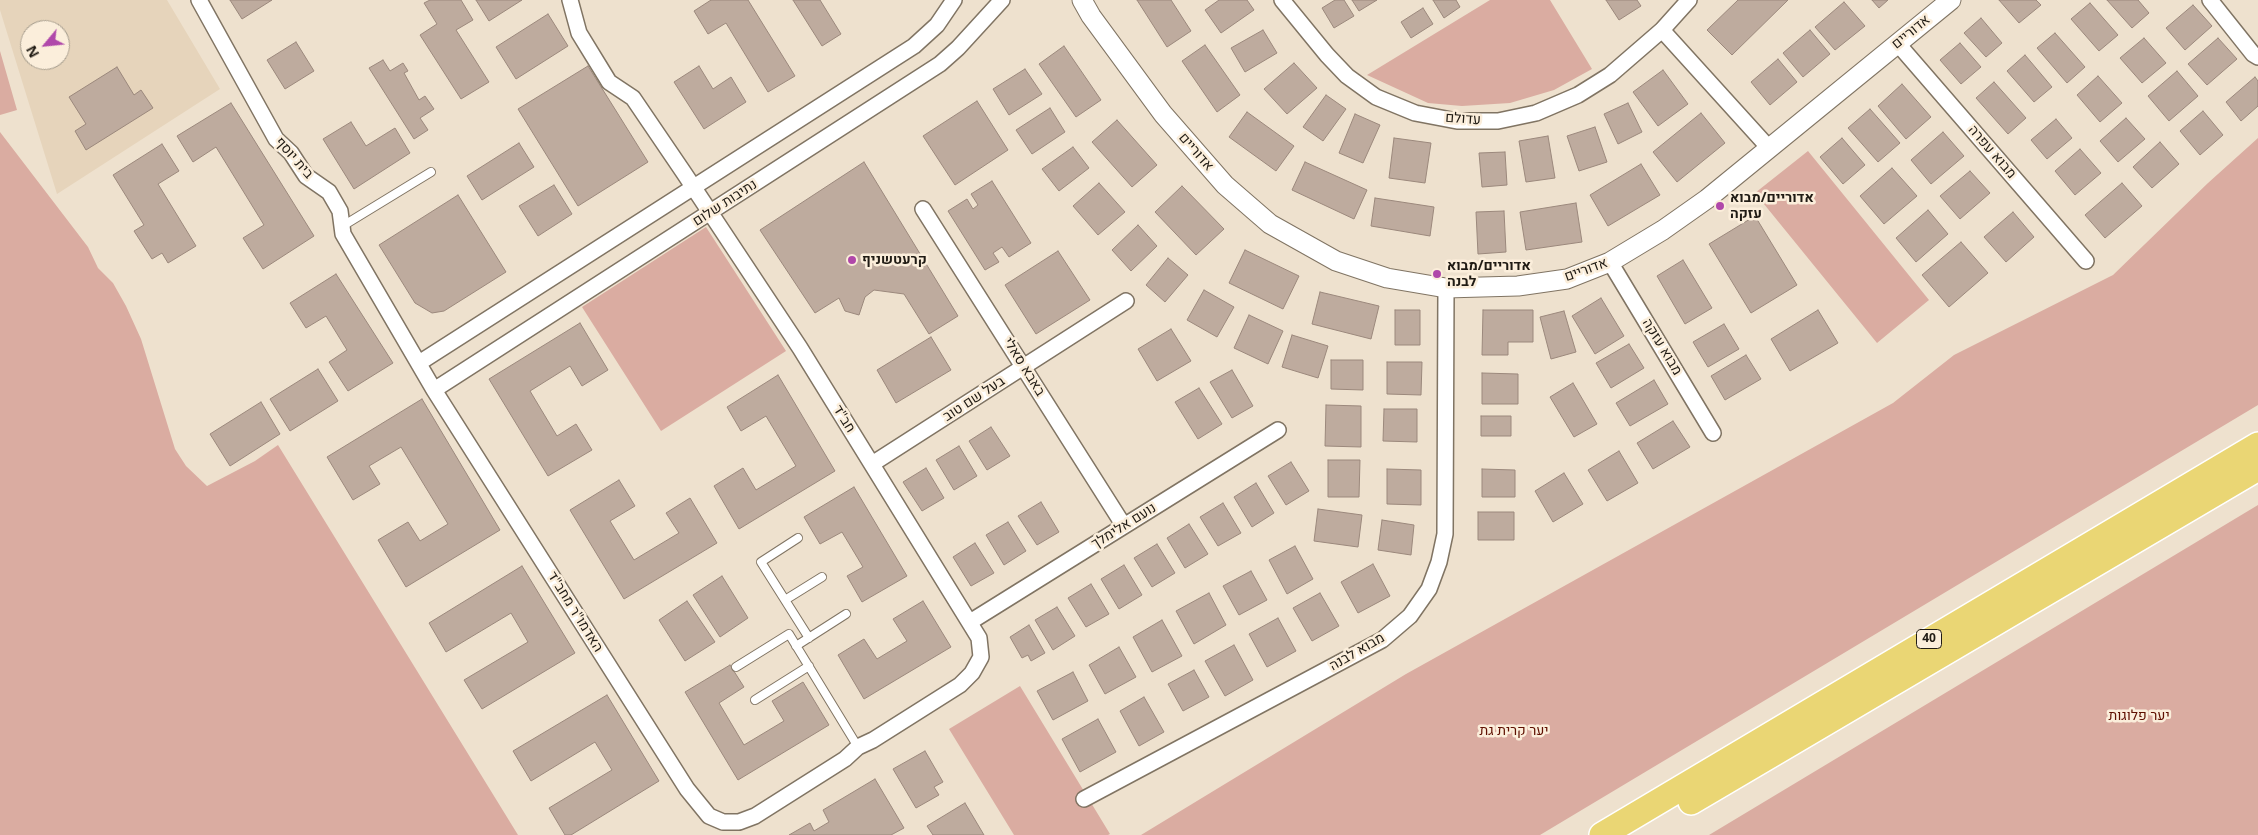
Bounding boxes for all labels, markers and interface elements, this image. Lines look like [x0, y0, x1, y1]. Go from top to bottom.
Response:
street label: אדוריים [1888, 11, 1934, 53]
north arrow [20, 20, 70, 70]
text: N [21, 42, 43, 61]
street label: עדולם [1445, 109, 1481, 129]
street label: מבוא עפרה [1964, 122, 2020, 182]
street label: אדוריים [1175, 130, 1217, 174]
street label: בית יוסף [271, 134, 317, 182]
street label: נתיבות שלום [690, 176, 760, 230]
place label: אדוריים/מבוא עזקה [1730, 190, 1814, 222]
marker: אדוריים/מבוא עזקה [1714, 200, 1726, 212]
place label: קרעטשניף [862, 252, 927, 268]
marker: קרעטשניף [846, 254, 858, 266]
street label: אדוריים [1562, 254, 1610, 286]
place label: אדוריים/מבוא לבנה [1447, 258, 1531, 290]
marker: אדוריים/מבוא לבנה [1431, 268, 1443, 280]
street label: מבוא עזקה [1639, 316, 1685, 378]
street label: באבא סאלי [999, 335, 1049, 399]
street label: בעל שם טוב [940, 373, 1008, 425]
street label: חב"ד [829, 402, 859, 436]
street label: נועם אלימלך [1088, 499, 1160, 553]
street label: האדמו"ר מחב"ד [544, 569, 606, 655]
street label: מבוא לבנה [1326, 630, 1388, 674]
road number: 40 [1916, 630, 1942, 648]
park label: יער פלוגות [2108, 708, 2170, 724]
park label: יער קרית גת [1479, 723, 1549, 739]

